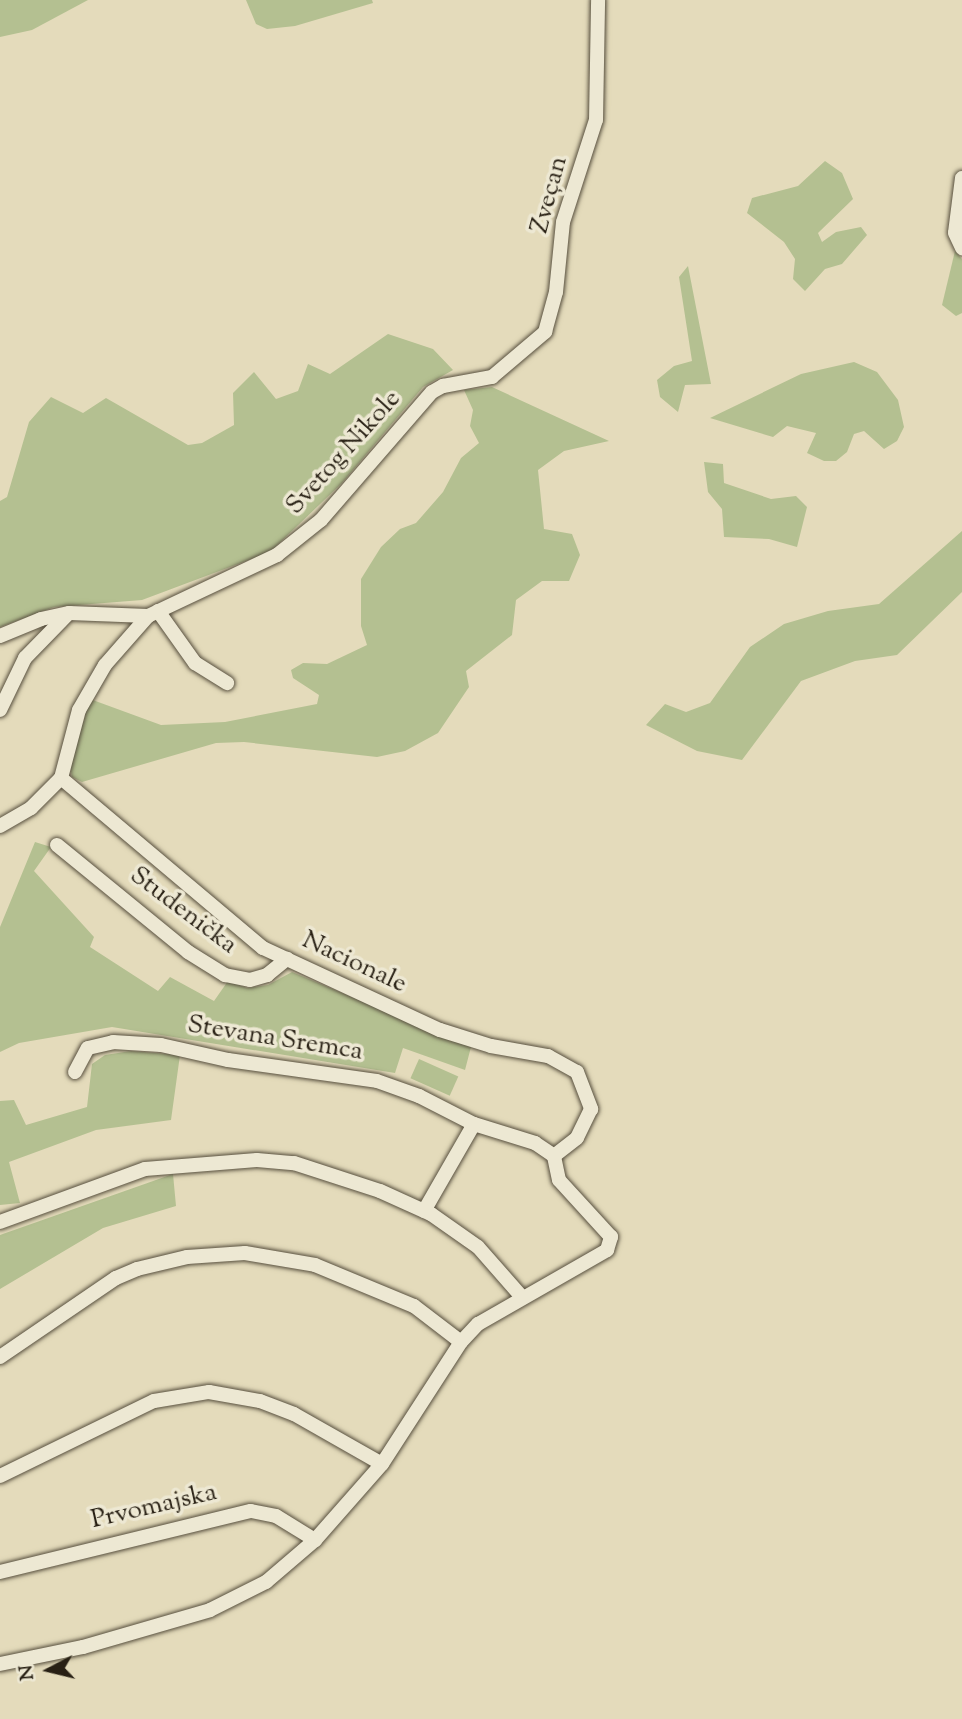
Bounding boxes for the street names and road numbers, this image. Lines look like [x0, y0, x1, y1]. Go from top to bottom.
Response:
street label: Zveçan [525, 153, 575, 237]
street label: Svetog Nikole [280, 384, 408, 522]
street label: Studenička [123, 861, 243, 961]
street label: Nacionale [297, 925, 411, 1001]
street label: Stevana Sremca [185, 1010, 365, 1068]
street label: Prvomajska [88, 1477, 220, 1537]

